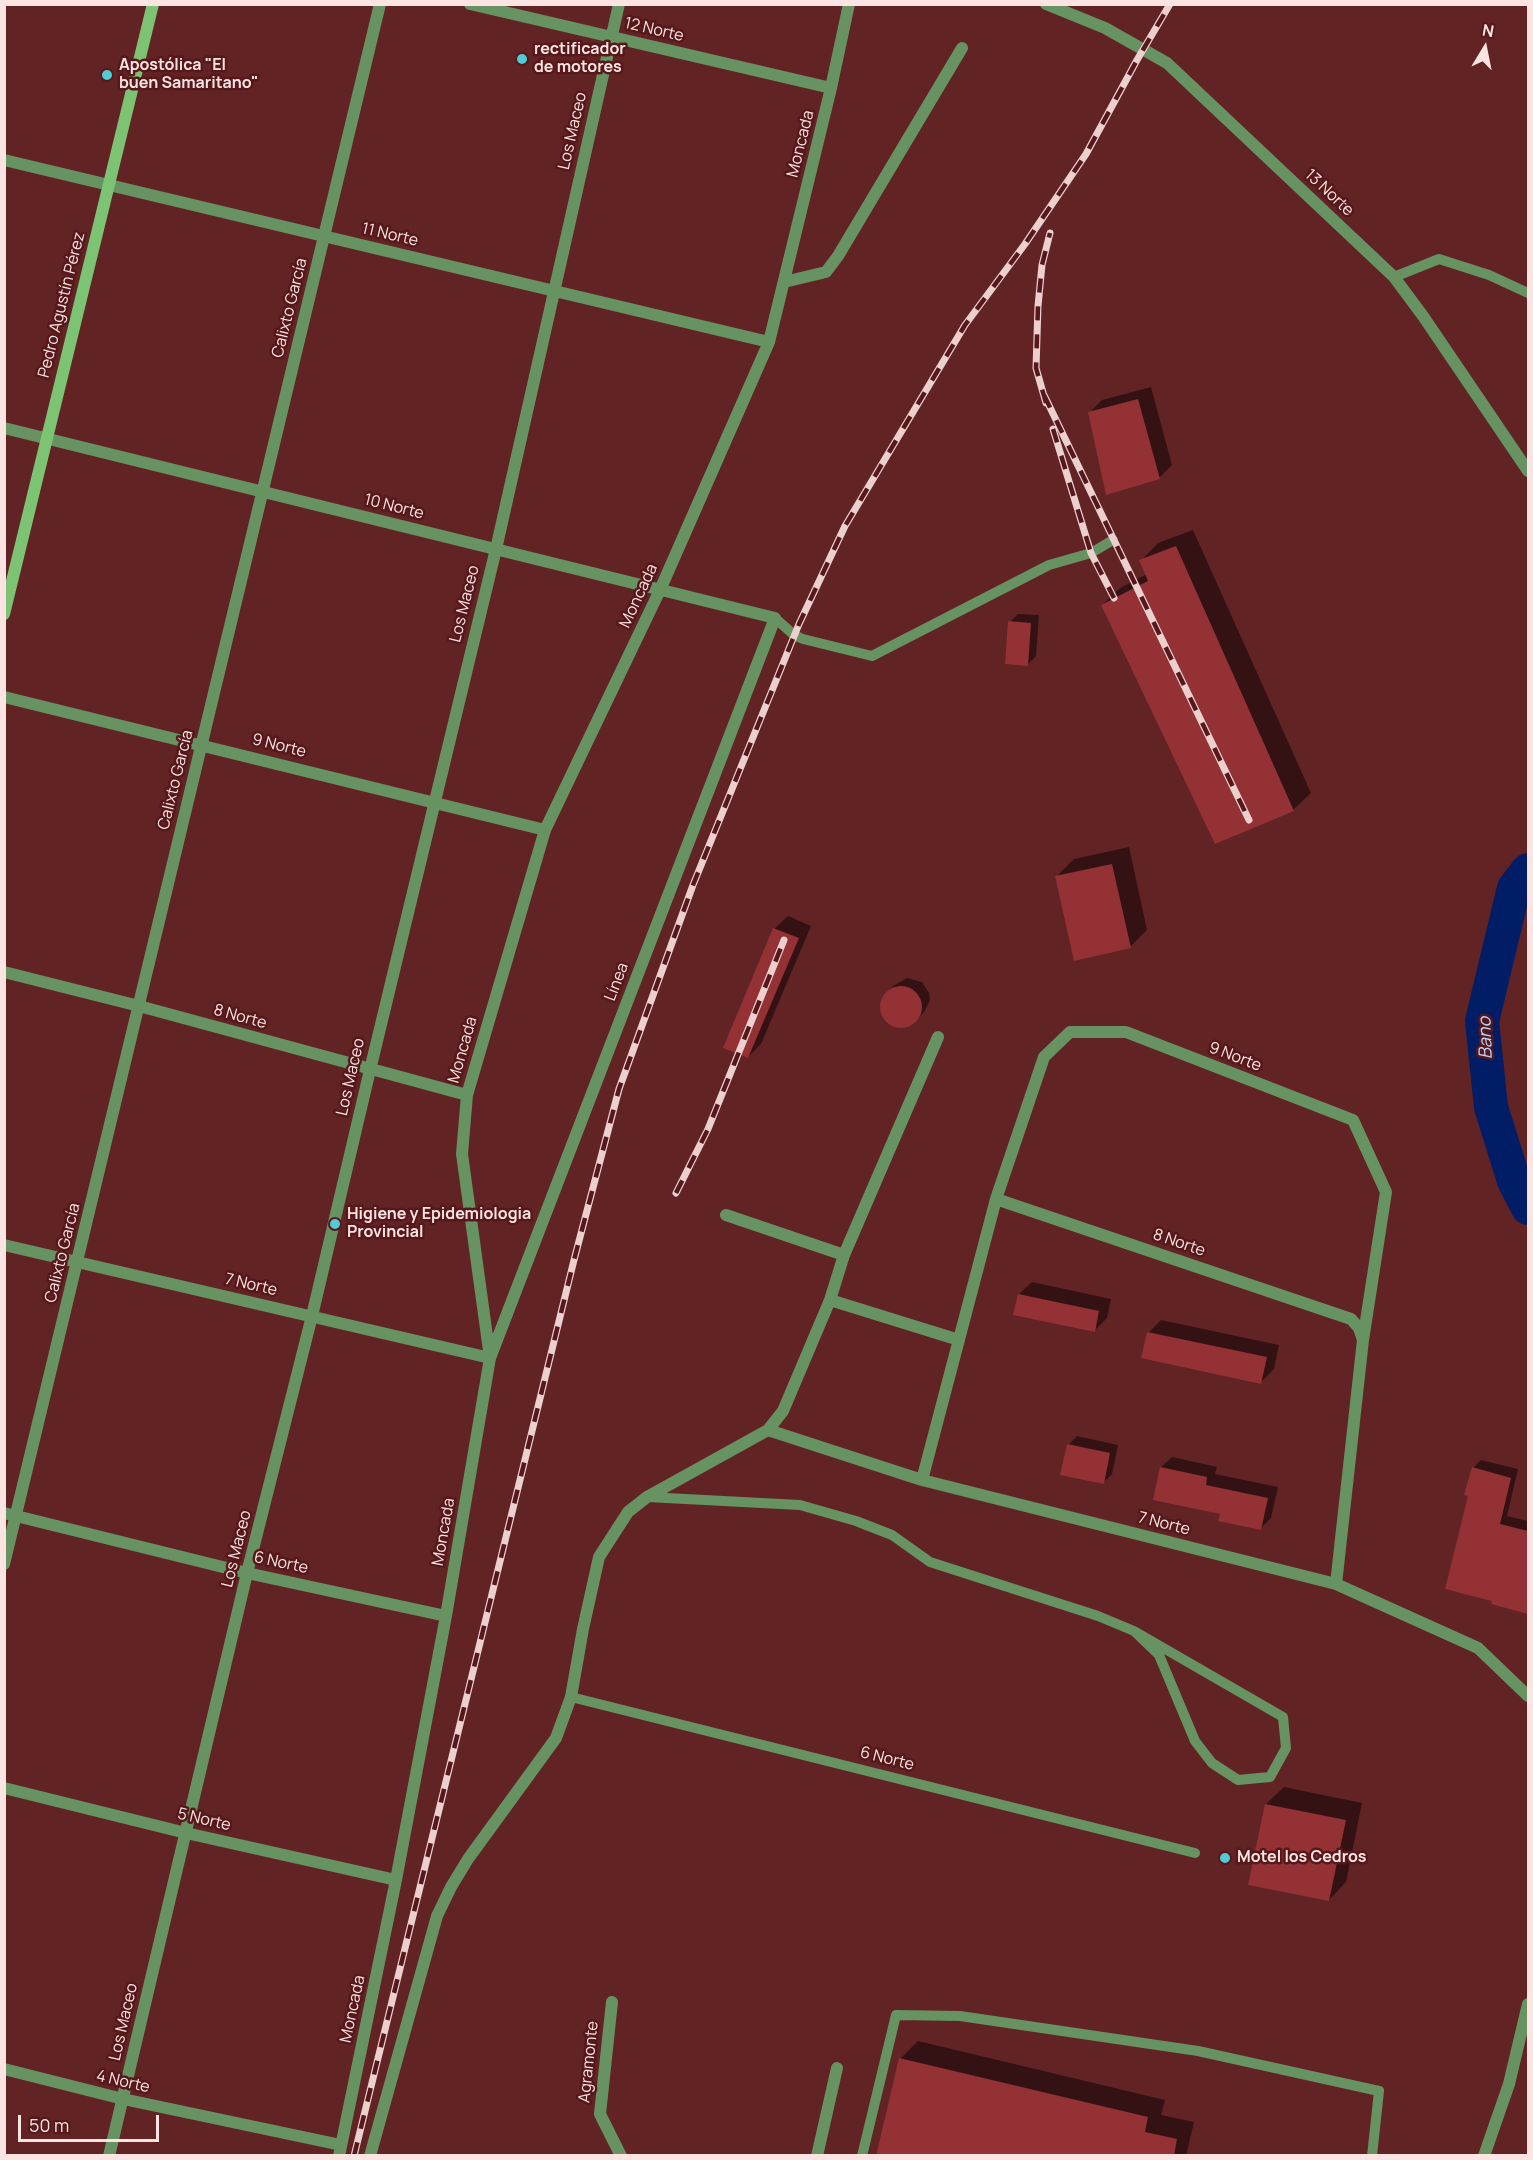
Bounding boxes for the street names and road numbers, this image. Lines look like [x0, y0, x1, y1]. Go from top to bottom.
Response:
street label: 12 Norte [623, 14, 685, 46]
street label: Los Maceo [555, 90, 591, 172]
street label: Moncada [783, 108, 819, 180]
street label: 13 Norte [1301, 166, 1357, 220]
street label: 11 Norte [360, 219, 420, 251]
street label: Pedro Agustín Pérez [35, 230, 89, 380]
street label: Calixto García [268, 256, 312, 360]
street label: 10 Norte [362, 490, 426, 524]
street label: Moncada [616, 561, 662, 631]
street label: Los Maceo [446, 563, 484, 645]
street label: Calixto García [154, 728, 198, 832]
street label: 9 Norte [250, 730, 308, 762]
street label: Línea [601, 960, 633, 1004]
street label: 8 Norte [211, 1001, 269, 1033]
street label: Moncada [444, 1014, 482, 1086]
street label: Los Maceo [333, 1036, 369, 1118]
street label: 9 Norte [1206, 1038, 1264, 1076]
street label: Calixto García [41, 1201, 85, 1305]
street label: 8 Norte [1150, 1225, 1208, 1261]
street label: 7 Norte [223, 1270, 279, 1300]
street label: Moncada [429, 1497, 459, 1567]
street label: Los Maceo [218, 1508, 256, 1590]
street label: 7 Norte [1136, 1508, 1192, 1540]
street label: 6 Norte [252, 1548, 310, 1578]
street label: 6 Norte [858, 1743, 916, 1775]
street label: 5 Norte [176, 1805, 232, 1835]
street label: Moncada [336, 1974, 370, 2044]
street label: Los Maceo [106, 1981, 142, 2063]
street label: Agramonte [575, 2020, 603, 2104]
street label: 4 Norte [94, 2067, 152, 2097]

